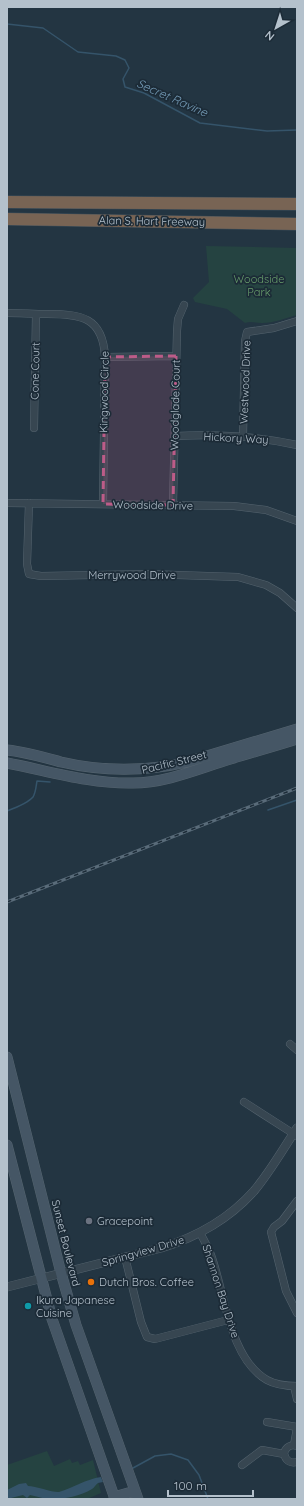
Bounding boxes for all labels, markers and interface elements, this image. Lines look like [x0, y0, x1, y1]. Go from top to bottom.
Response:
north arrow [256, 8, 296, 48]
text: N [262, 28, 277, 44]
water label: Secret Ravine [134, 75, 211, 120]
street label: Alan S. Hart Freeway [99, 213, 205, 229]
park label: Woodside Park [234, 272, 284, 299]
street label: Westwood Drive [237, 340, 253, 424]
street label: Cone Court [27, 342, 43, 400]
street label: Kingwood Circle [96, 351, 112, 433]
street label: Woodglade Court [167, 359, 183, 450]
street label: Hickory Way [203, 429, 269, 447]
street label: Woodside Drive [113, 497, 193, 513]
street label: Merrywood Drive [88, 568, 176, 582]
street label: Pacific Street [140, 747, 208, 777]
street label: Sunset Boulevard [48, 1198, 84, 1288]
place label: Gracepoint [97, 1214, 153, 1228]
marker: Gracepoint [84, 1216, 94, 1226]
street label: Springview Drive [100, 1233, 186, 1269]
street label: Shannon Bay Drive [199, 1243, 243, 1339]
place label: Dutch Bros. Coffee [99, 1275, 194, 1289]
marker: Dutch Bros. Coffee [86, 1277, 96, 1287]
place label: Ikura Japanese Cuisine [36, 1293, 115, 1320]
marker: Ikura Japanese Cuisine [23, 1301, 33, 1311]
scale bar [168, 1472, 253, 1498]
text: 100 m [174, 1478, 207, 1493]

